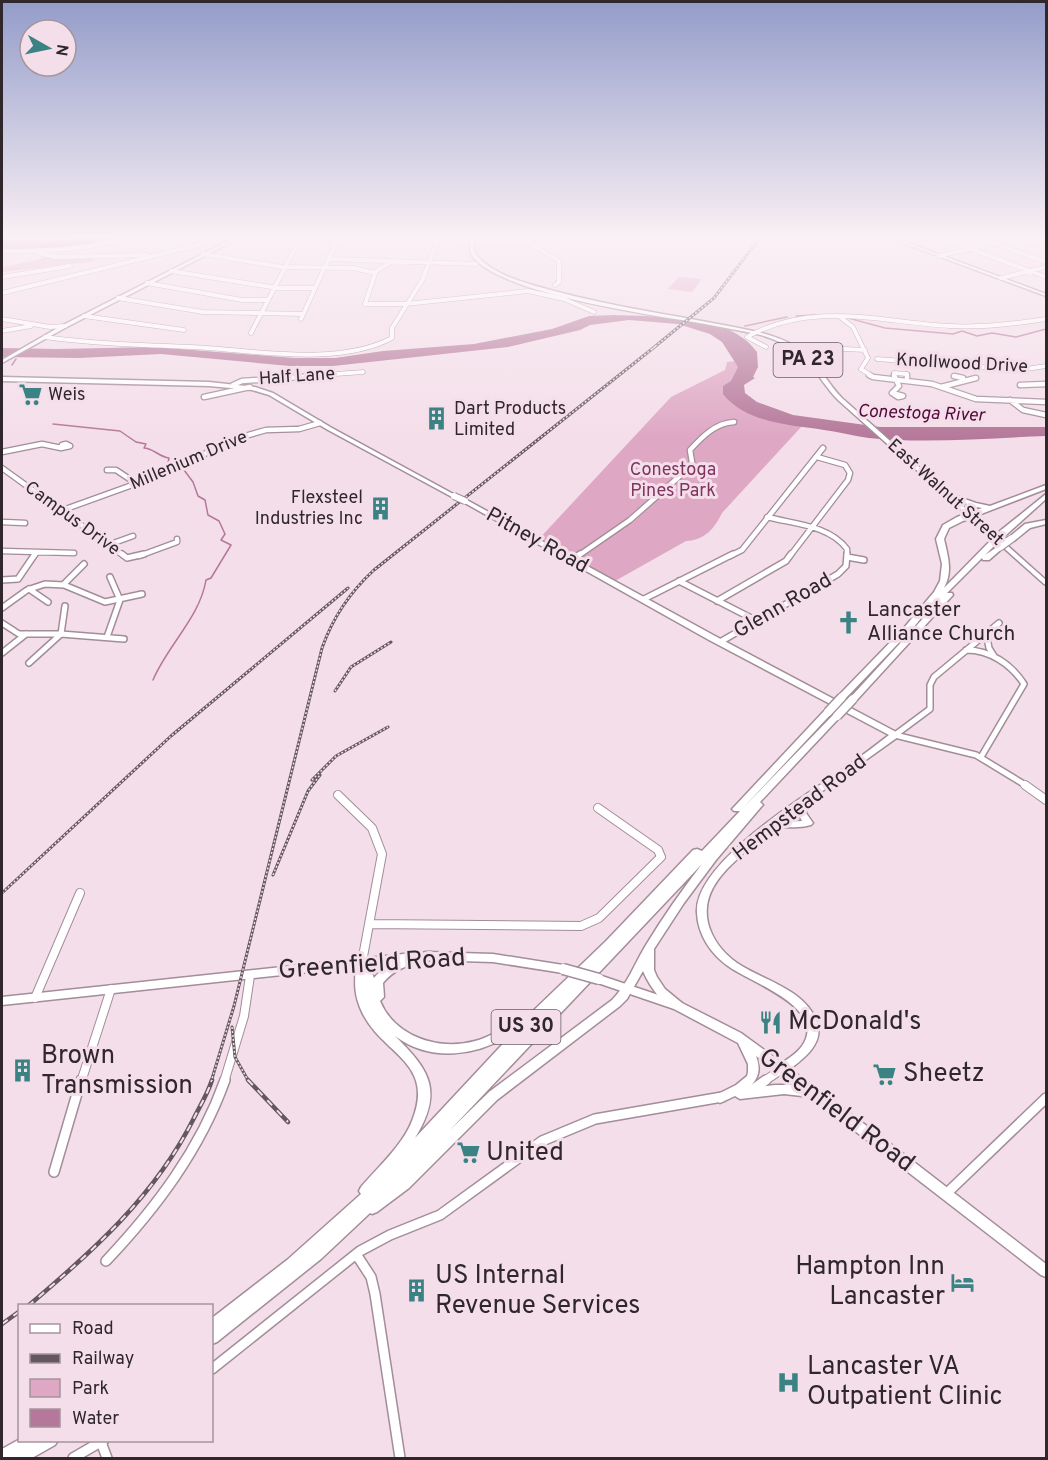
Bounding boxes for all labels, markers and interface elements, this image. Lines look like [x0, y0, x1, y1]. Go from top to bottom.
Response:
north arrow [18, 18, 78, 78]
text: N [50, 43, 72, 57]
road number: PA 23 [774, 343, 842, 377]
street label: Knollwood Drive [895, 349, 1029, 379]
street label: Half Lane [258, 363, 336, 391]
supermarket icon: Weis [17, 382, 43, 408]
place label: Weis [48, 384, 85, 407]
place label: Dart Products Limited [454, 398, 566, 442]
water label: Conestoga River [857, 400, 987, 428]
building icon: Dart Products Limited [423, 406, 449, 432]
street label: Millenium Drive [127, 426, 251, 496]
street label: East Walnut Street [882, 435, 1008, 551]
park label: Conestoga Pines Park [630, 459, 716, 503]
street label: Campus Drive [20, 477, 124, 561]
place label: Flexsteel Industries Inc [255, 487, 363, 531]
building icon: Flexsteel Industries Inc [368, 495, 394, 521]
street label: Pitney Road [481, 502, 593, 580]
street label: Glenn Road [729, 567, 837, 645]
place label: Lancaster Alliance Church [867, 597, 1015, 648]
church icon: Lancaster Alliance Church [836, 609, 862, 635]
street label: Hempstead Road [727, 749, 873, 867]
street label: Greenfield Road [277, 942, 467, 988]
place label: McDonald's [788, 1006, 921, 1039]
restaurant icon: McDonald's [757, 1009, 783, 1035]
road number: US 30 [492, 1010, 560, 1044]
place label: Brown Transmission [41, 1040, 193, 1103]
street label: Greenfield Road [751, 1041, 921, 1181]
building icon: Brown Transmission [10, 1058, 36, 1084]
place label: Sheetz [903, 1058, 985, 1091]
supermarket icon: Sheetz [872, 1061, 898, 1087]
place label: United [486, 1137, 564, 1170]
supermarket icon: United [455, 1140, 481, 1166]
place label: Hampton Inn Lancaster [795, 1251, 945, 1314]
place label: US Internal Revenue Services [435, 1260, 641, 1323]
hotel icon: Hampton Inn Lancaster [950, 1269, 976, 1295]
building icon: US Internal Revenue Services [404, 1278, 430, 1304]
legend [18, 1304, 213, 1442]
text: Road [72, 1318, 114, 1341]
text: Railway [72, 1348, 134, 1371]
place label: Lancaster VA Outpatient Clinic [807, 1351, 1003, 1414]
hospital icon: Lancaster VA Outpatient Clinic [776, 1369, 802, 1395]
text: Park [72, 1378, 109, 1401]
text: Water [72, 1408, 119, 1431]

